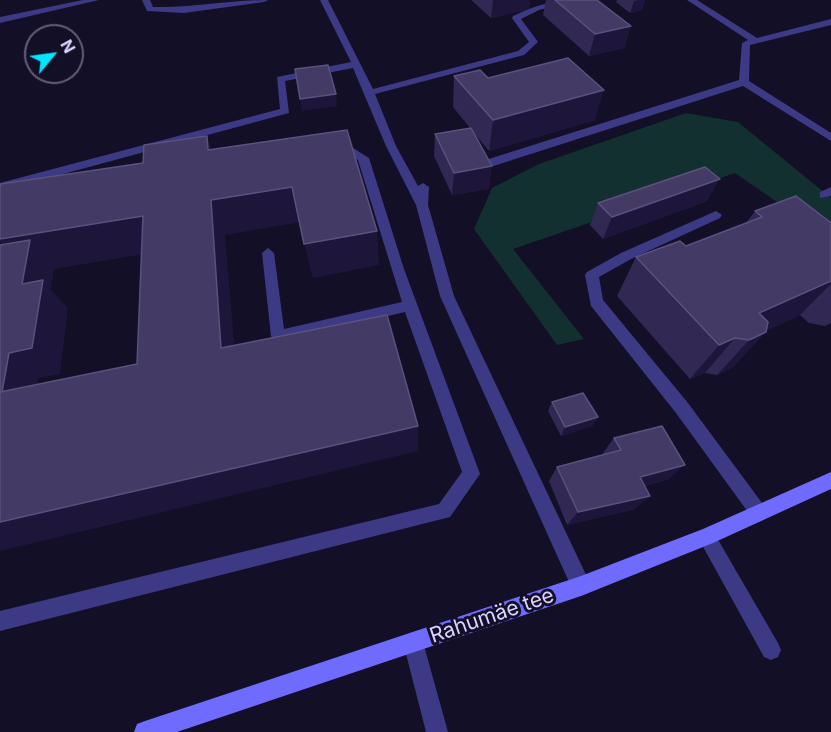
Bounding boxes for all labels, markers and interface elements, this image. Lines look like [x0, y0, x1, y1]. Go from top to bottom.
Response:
north arrow [24, 24, 84, 84]
text: N [56, 36, 80, 56]
street label: Rahumäe tee [427, 583, 557, 649]

